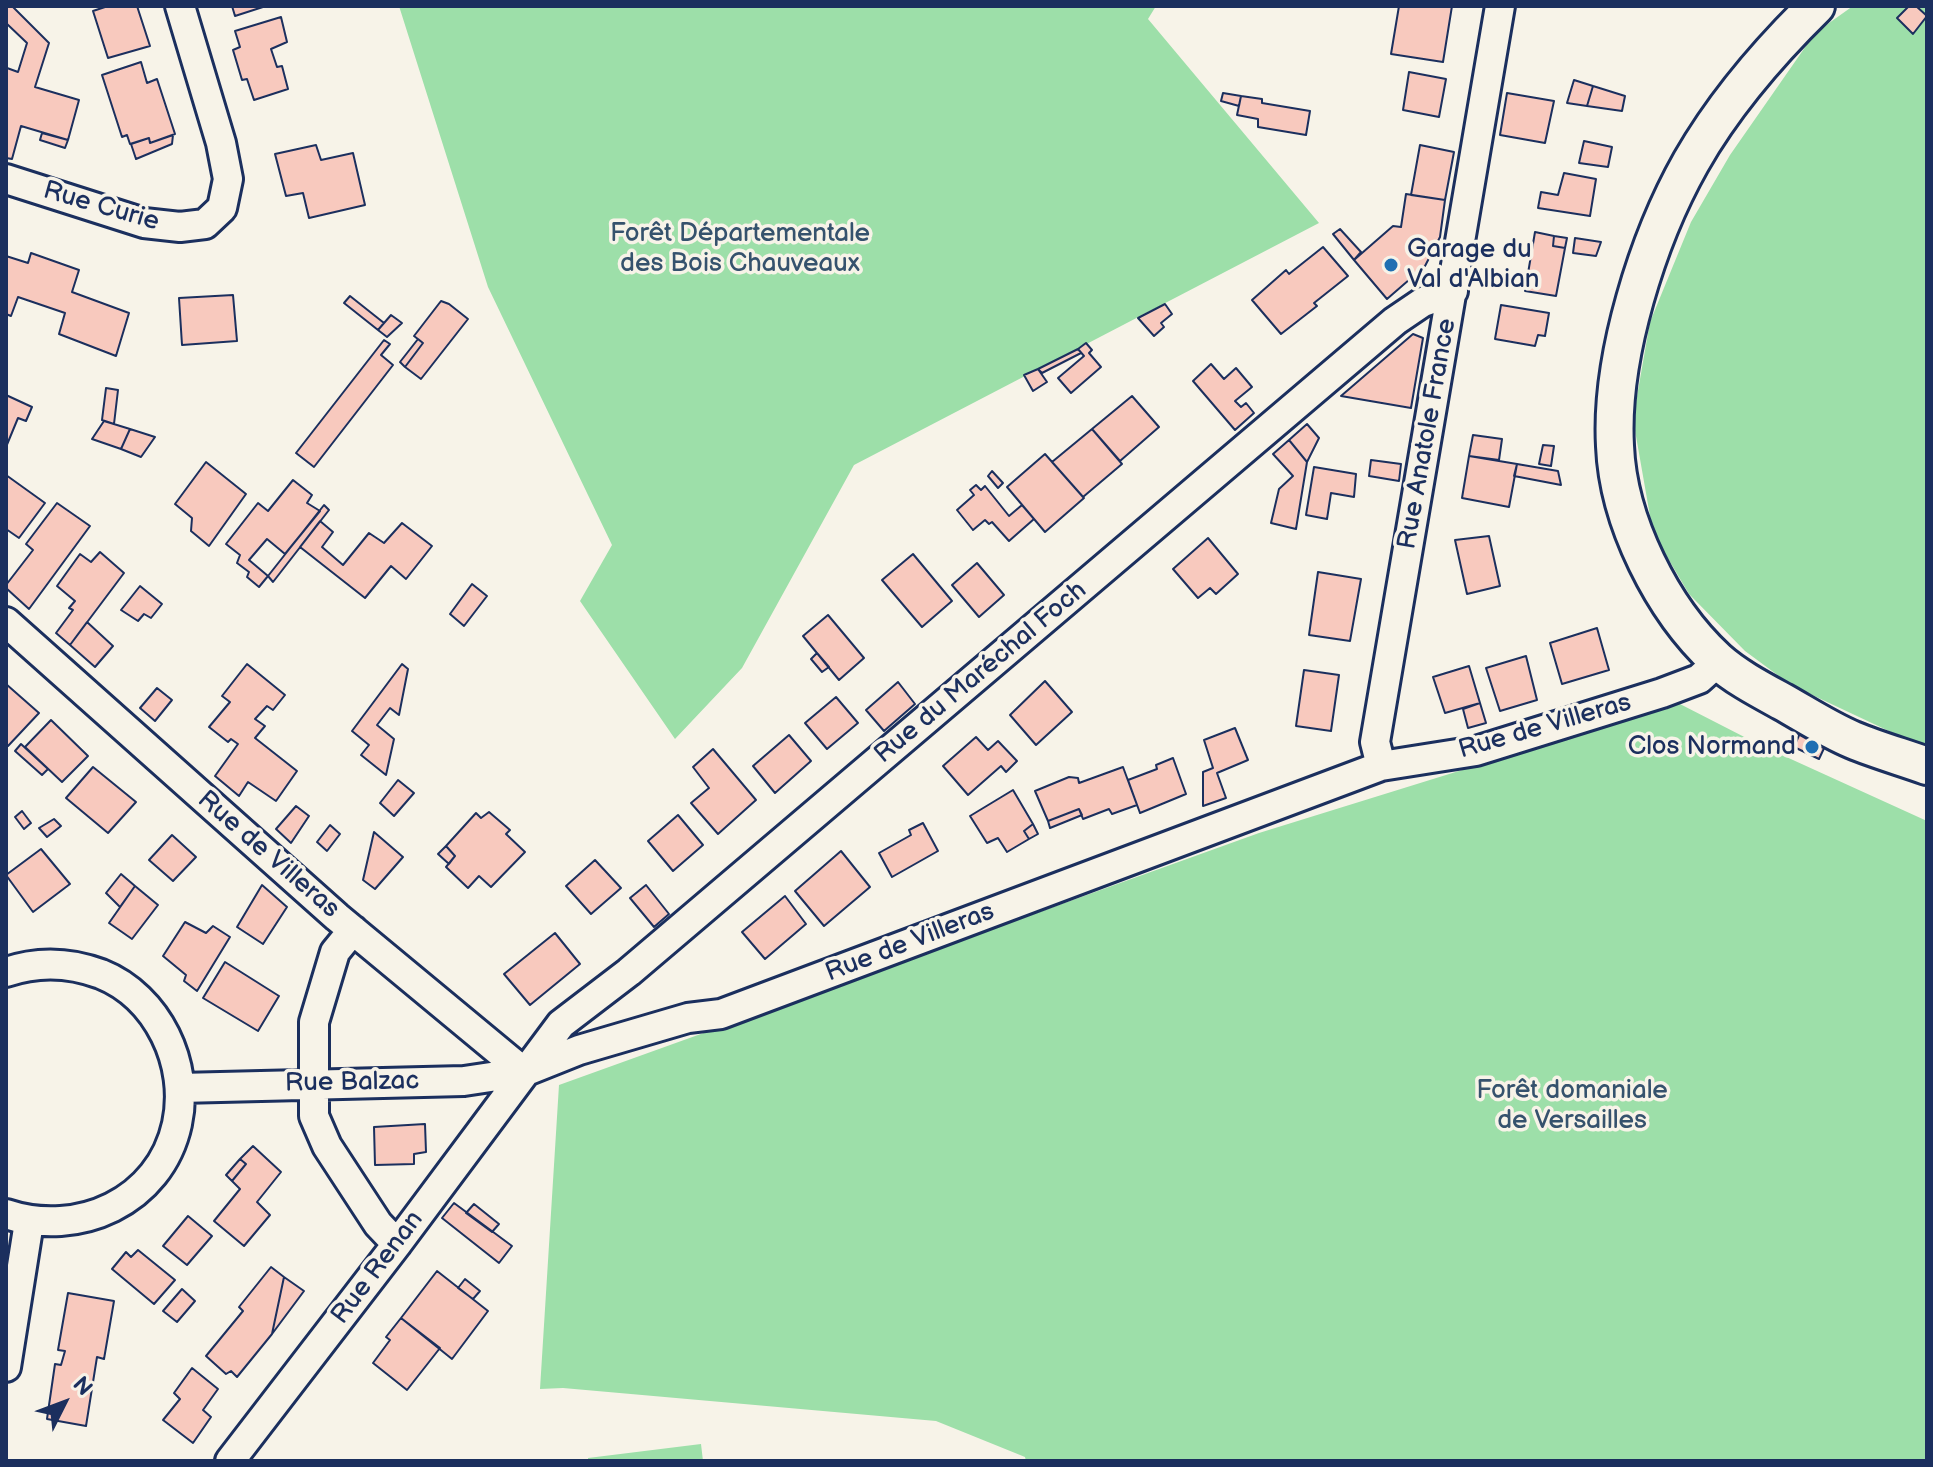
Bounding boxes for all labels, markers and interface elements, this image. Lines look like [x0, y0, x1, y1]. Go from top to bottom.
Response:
street label: Rue Curie [39, 176, 163, 238]
park label: Forêt Départementale des Bois Chauveaux [610, 218, 870, 280]
place label: Garage du Val d'Albian [1407, 234, 1540, 296]
marker: Garage du Val d'Albian [1382, 256, 1400, 274]
street label: Rue Anatole France [1392, 316, 1464, 552]
street label: Rue du Maréchal Foch [869, 575, 1093, 771]
street label: Rue de Villeras [1455, 687, 1635, 767]
place label: Clos Normand [1628, 731, 1796, 763]
marker: Clos Normand [1803, 738, 1821, 756]
street label: Rue de Villeras [191, 785, 345, 925]
street label: Rue de Villeras [821, 897, 999, 989]
street label: Rue Balzac [285, 1066, 419, 1100]
park label: Forêt domaniale de Versailles [1476, 1075, 1668, 1136]
street label: Rue Renan [325, 1205, 431, 1331]
north arrow [24, 1363, 104, 1443]
text: N [67, 1371, 98, 1402]

